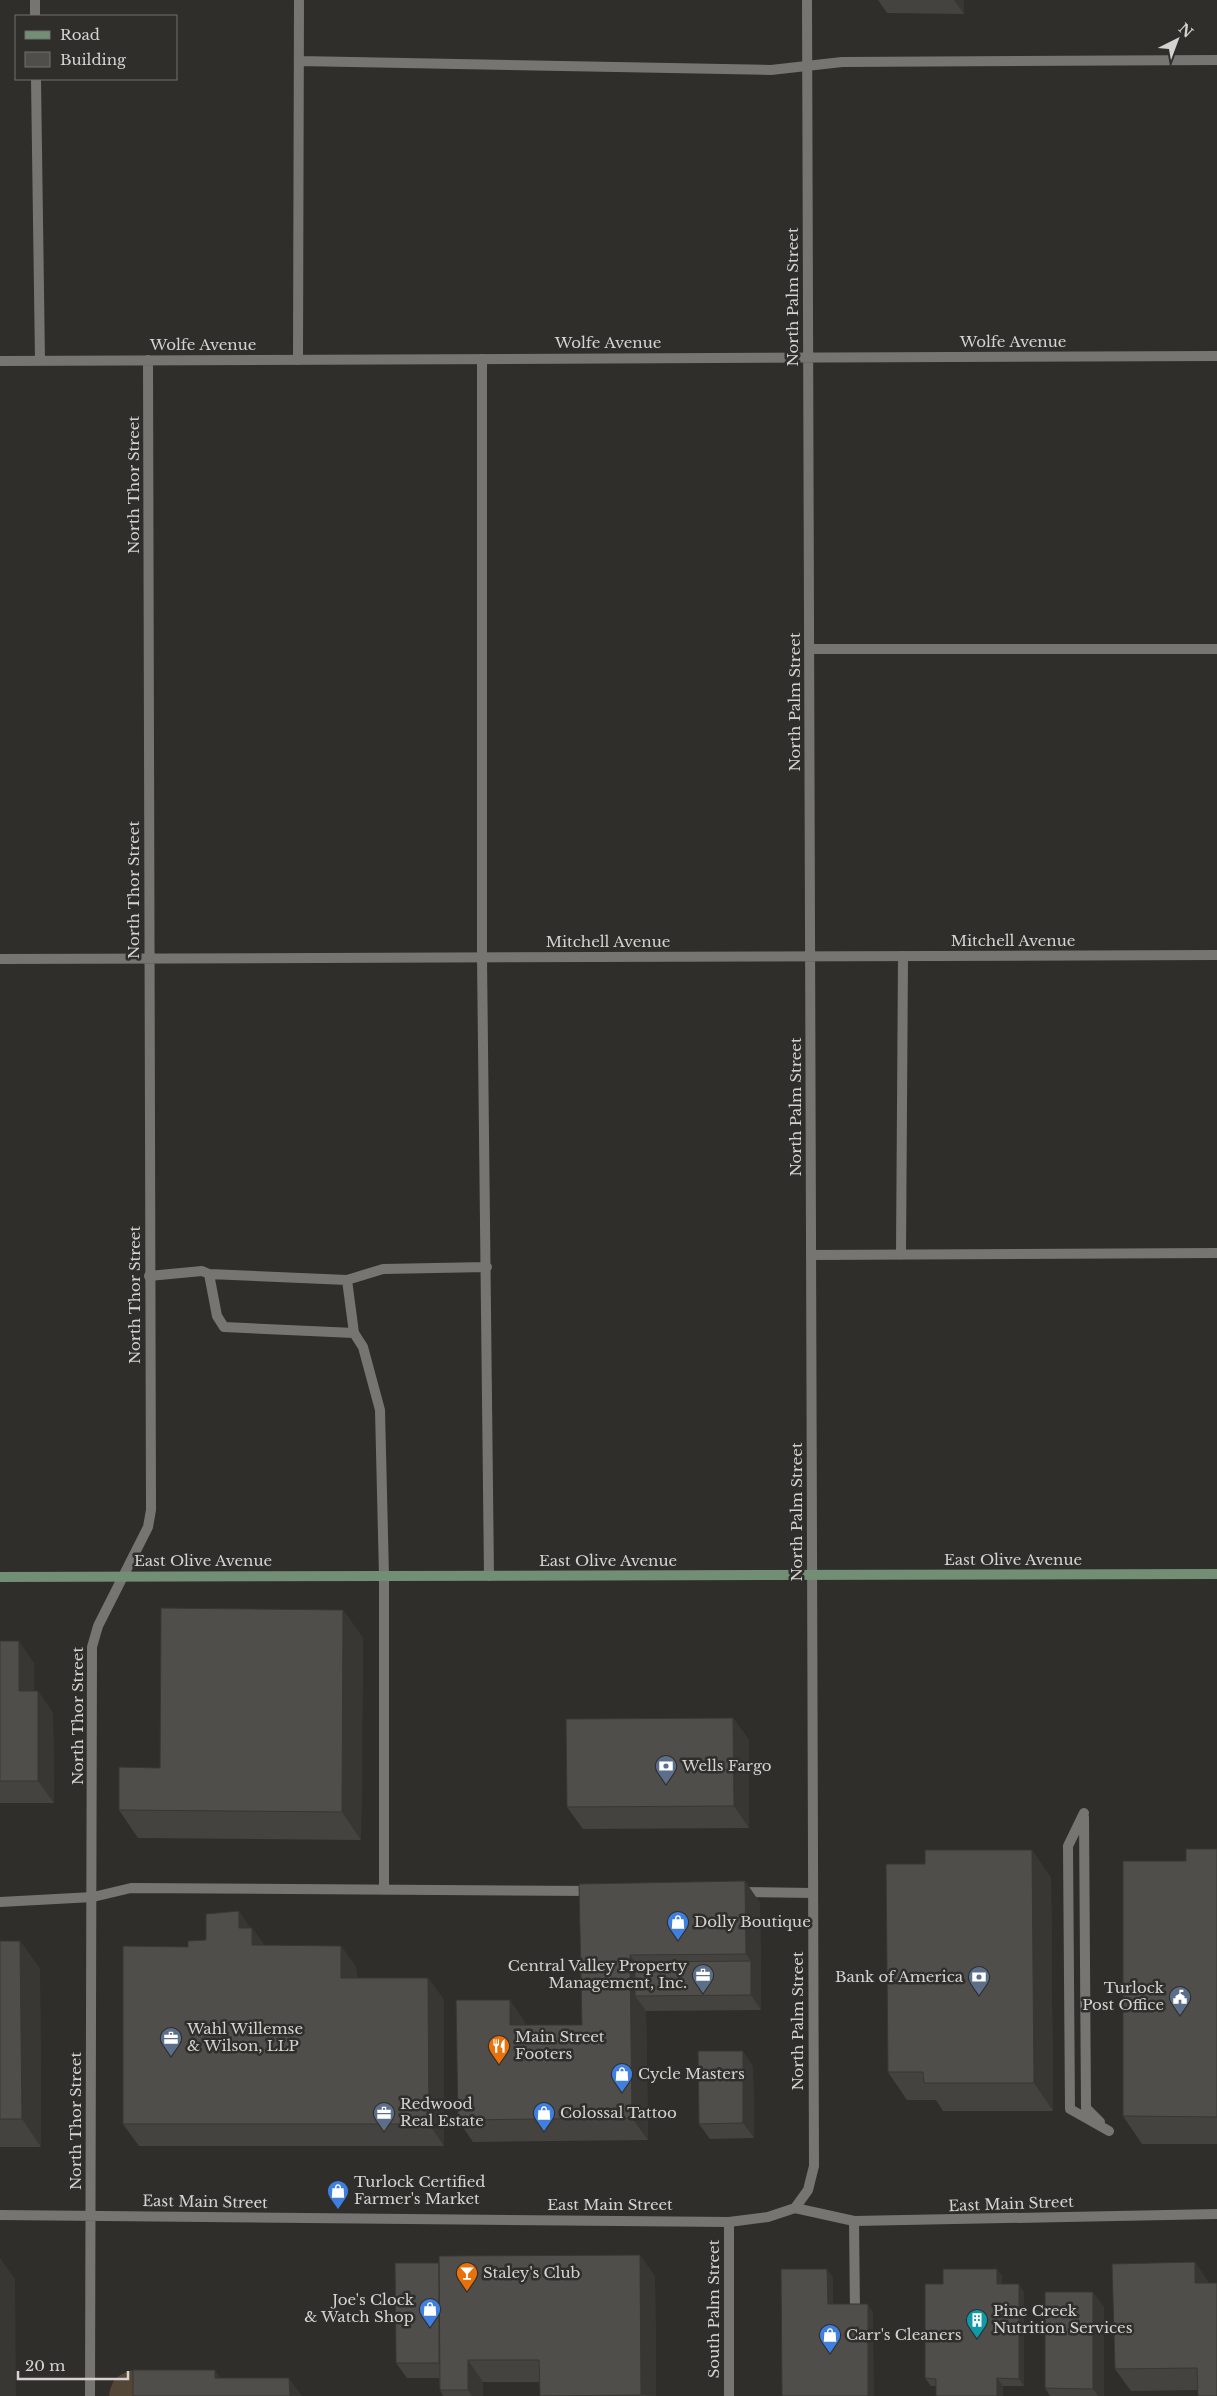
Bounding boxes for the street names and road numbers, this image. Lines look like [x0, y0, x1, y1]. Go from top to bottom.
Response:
street label: North Palm Street [783, 227, 802, 367]
street label: Wolfe Avenue [959, 332, 1066, 351]
street label: Wolfe Avenue [554, 333, 661, 352]
street label: Wolfe Avenue [149, 335, 256, 354]
street label: North Thor Street [124, 416, 143, 554]
street label: North Palm Street [785, 632, 804, 772]
street label: North Thor Street [124, 821, 143, 959]
street label: Mitchell Avenue [951, 931, 1075, 950]
street label: Mitchell Avenue [546, 932, 670, 951]
street label: North Palm Street [786, 1037, 805, 1177]
street label: North Thor Street [125, 1226, 144, 1364]
street label: North Palm Street [787, 1442, 806, 1582]
street label: East Olive Avenue [944, 1550, 1082, 1569]
street label: East Olive Avenue [134, 1551, 272, 1570]
street label: East Olive Avenue [539, 1551, 677, 1570]
street label: North Thor Street [68, 1647, 87, 1785]
street label: North Palm Street [788, 1951, 807, 2091]
street label: North Thor Street [66, 2052, 85, 2190]
street label: East Main Street [142, 2191, 268, 2212]
street label: East Main Street [948, 2192, 1074, 2215]
street label: East Main Street [547, 2195, 673, 2214]
street label: South Palm Street [704, 2239, 723, 2378]

